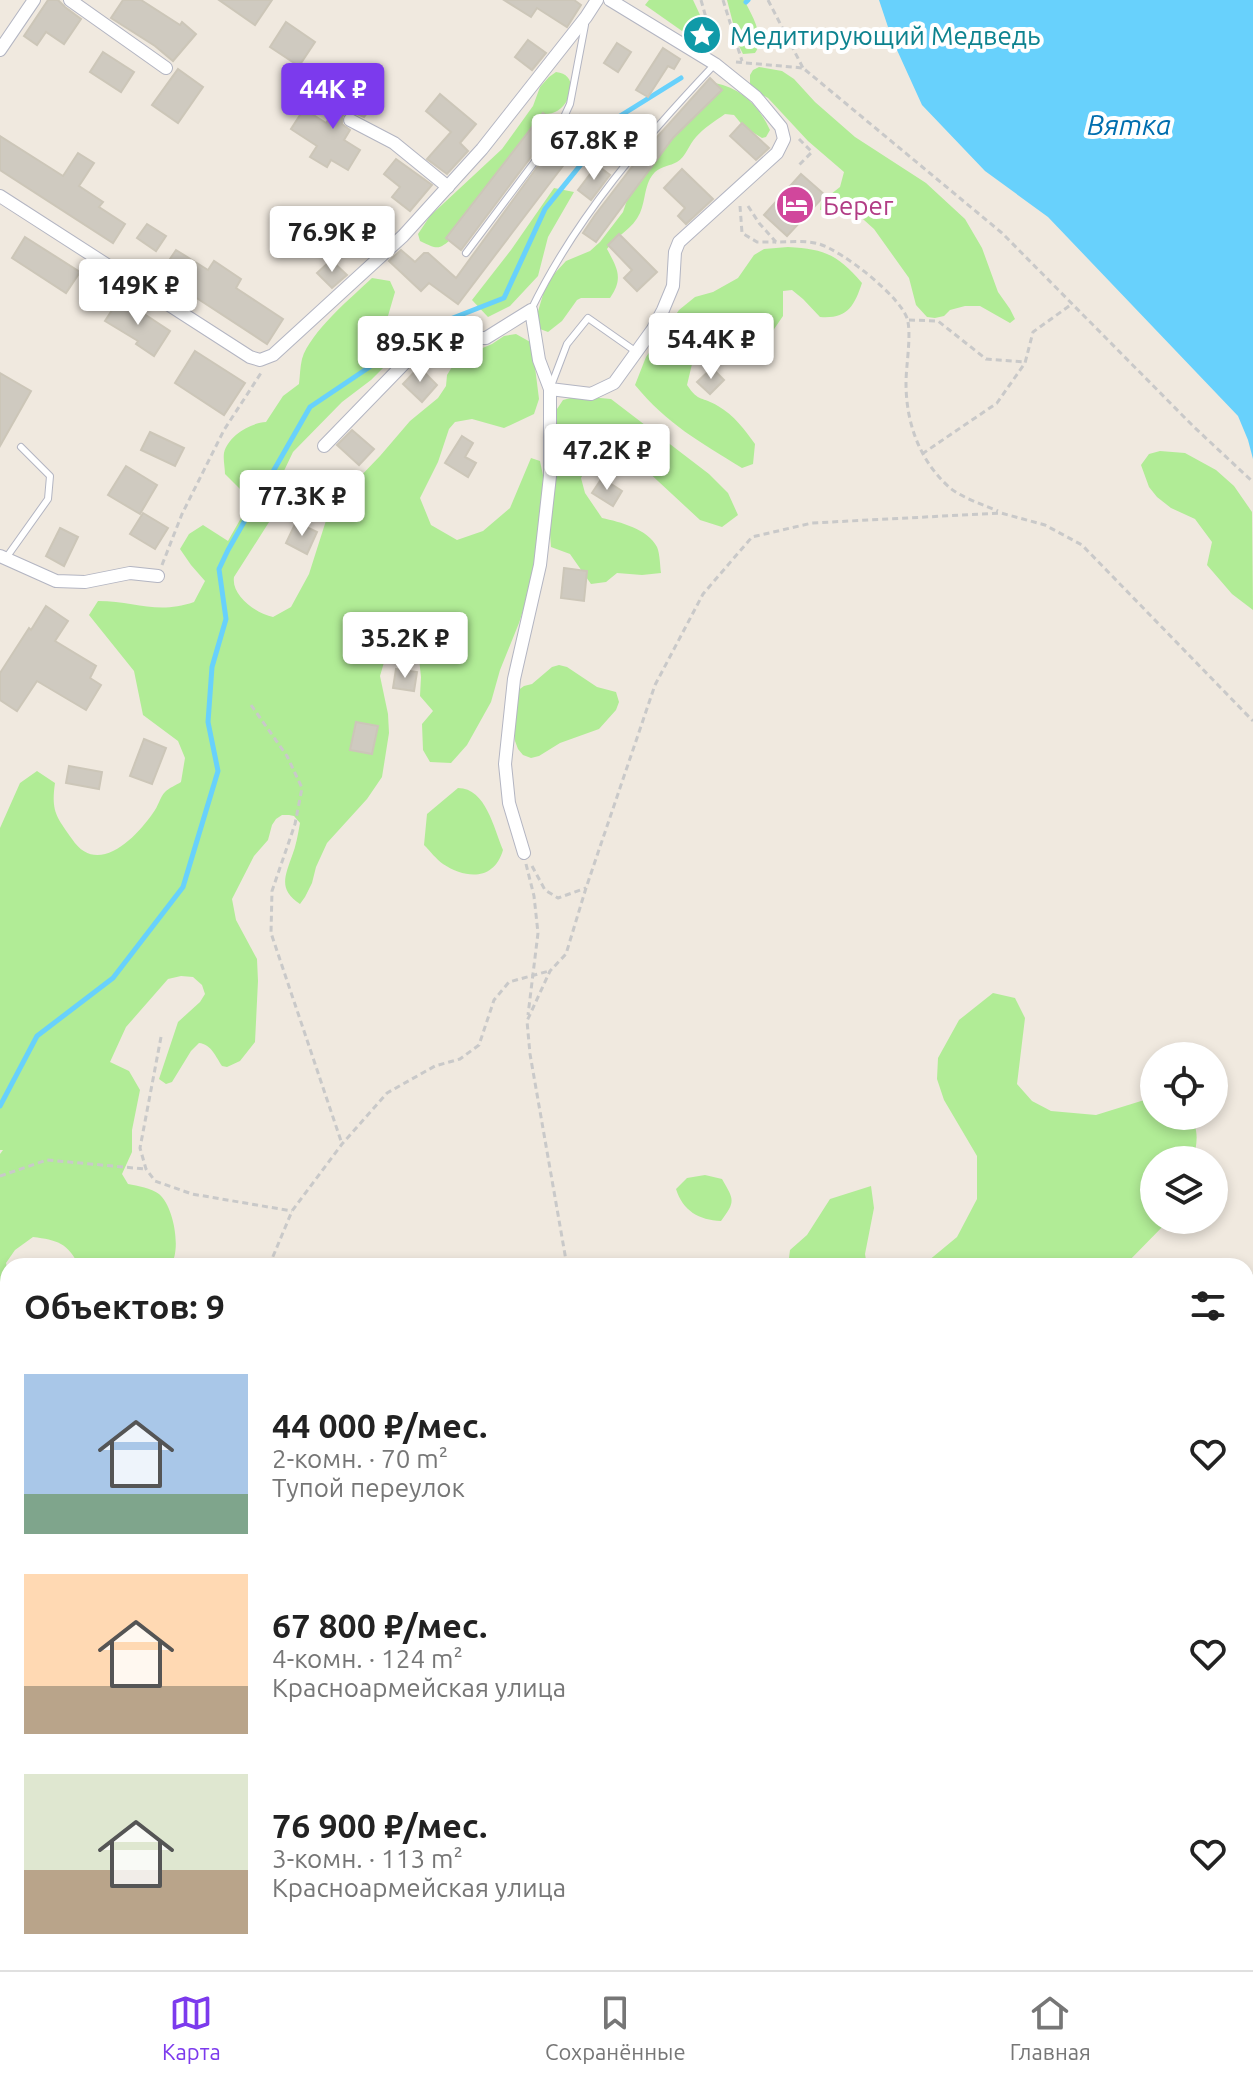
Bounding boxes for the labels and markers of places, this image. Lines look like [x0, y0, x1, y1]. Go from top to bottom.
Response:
place icon: Медитирующий Медведь [681, 14, 723, 56]
place label: Медитирующий Медведь [730, 21, 1040, 50]
pin: 44K ₽ [277, 63, 389, 131]
pin: 67.8K ₽ [520, 114, 668, 182]
hotel icon: Берег [774, 184, 816, 226]
place label: Берег [823, 191, 894, 220]
pin: 76.9K ₽ [258, 206, 406, 274]
pin: 149K ₽ [73, 259, 203, 327]
pin: 54.4K ₽ [637, 313, 785, 381]
pin: 89.5K ₽ [346, 316, 494, 384]
pin: 47.2K ₽ [533, 424, 681, 492]
pin: 77.3K ₽ [228, 470, 376, 538]
pin: 35.2K ₽ [331, 612, 479, 680]

